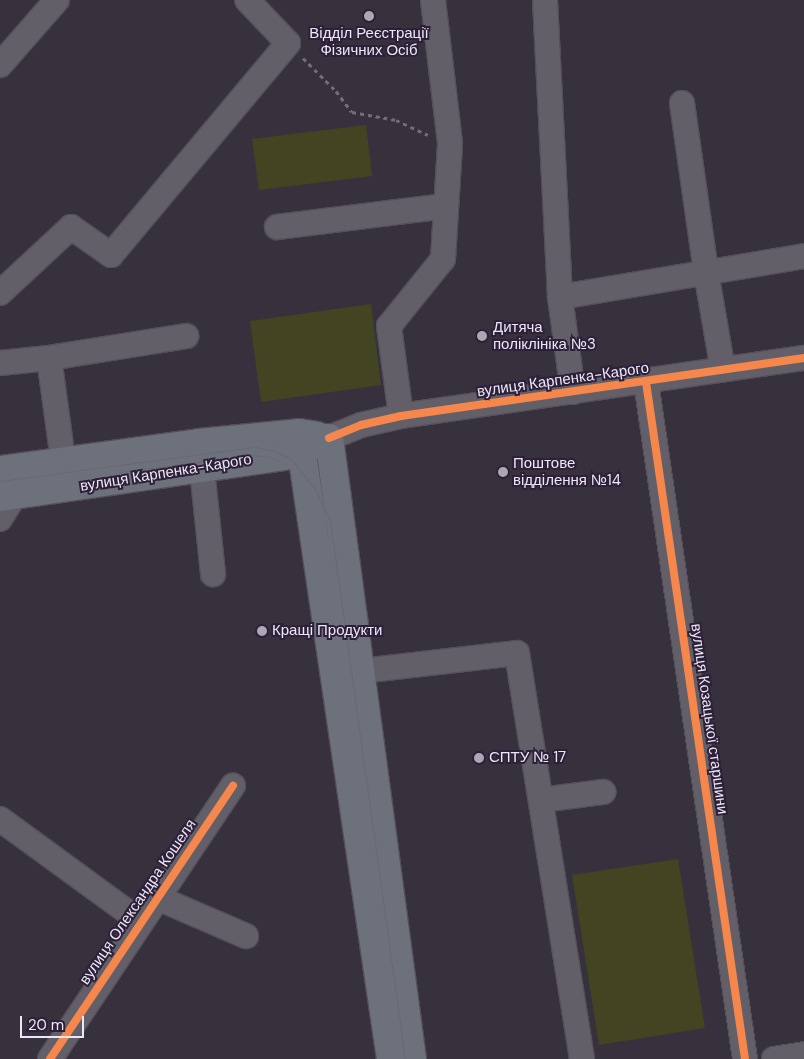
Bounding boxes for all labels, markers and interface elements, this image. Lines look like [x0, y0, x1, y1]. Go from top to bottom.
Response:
marker: Відділ Реєстрації Фізичних Осіб [363, 10, 375, 22]
place label: Відділ Реєстрації Фізичних Осіб [309, 24, 429, 59]
place label: Дитяча поліклініка №3 [493, 318, 596, 353]
marker: Дитяча поліклініка №3 [475, 329, 489, 343]
street label: вулиця Карпенка-Карого [476, 359, 650, 401]
street label: вулиця Карпенка-Карого [79, 451, 253, 495]
place label: Поштове відділення №14 [513, 454, 621, 489]
marker: Поштове відділення №14 [497, 466, 509, 478]
place label: Кращі Продукти [272, 622, 382, 640]
street label: вулиця Козацької старшини [687, 622, 731, 816]
marker: Кращі Продукти [256, 625, 268, 637]
place label: СПТУ № 17 [489, 749, 566, 767]
marker: СПТУ № 17 [473, 752, 485, 764]
street label: вулиця Олександра Кошеля [76, 816, 200, 988]
scale bar [22, 1006, 86, 1038]
text: 20 m [28, 1015, 64, 1035]

